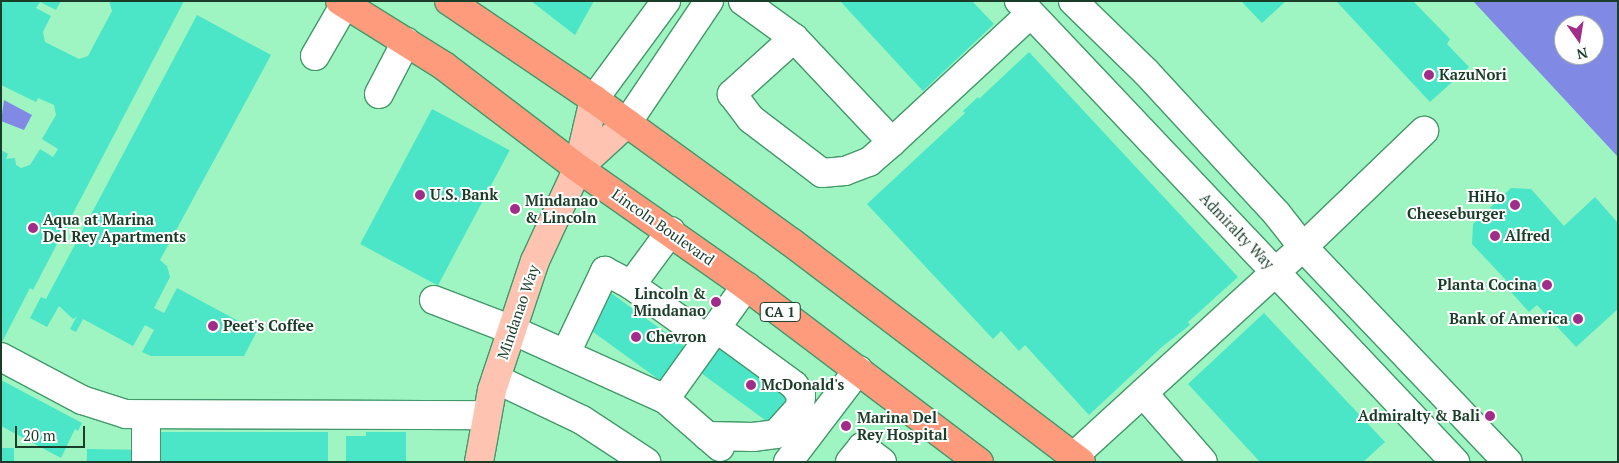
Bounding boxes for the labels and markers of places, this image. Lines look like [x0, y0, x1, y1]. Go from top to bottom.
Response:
place label: KazuNori [1439, 66, 1507, 84]
marker: KazuNori [1423, 69, 1435, 81]
place label: U.S. Bank [430, 186, 499, 204]
place label: HiHo Cheeseburger [1407, 187, 1505, 222]
marker: U.S. Bank [414, 189, 426, 201]
place label: Mindanao & Lincoln [525, 191, 598, 226]
marker: HiHo Cheeseburger [1509, 199, 1521, 211]
marker: Mindanao & Lincoln [509, 203, 521, 215]
place label: Aqua at Marina Del Rey Apartments [43, 210, 186, 245]
marker: Aqua at Marina Del Rey Apartments [27, 222, 39, 234]
place label: Alfred [1505, 227, 1550, 245]
marker: Alfred [1489, 230, 1501, 242]
place label: Planta Cocina [1437, 276, 1537, 294]
marker: Planta Cocina [1541, 279, 1553, 291]
place label: Lincoln & Mindanao [633, 284, 706, 319]
marker: Lincoln & Mindanao [710, 296, 722, 308]
place label: Bank of America [1449, 310, 1568, 328]
marker: Bank of America [1572, 313, 1584, 325]
place label: Peet's Coffee [223, 317, 314, 335]
marker: Peet's Coffee [207, 320, 219, 332]
place label: Chevron [646, 328, 706, 346]
marker: Chevron [630, 331, 642, 343]
place label: McDonald's [761, 376, 844, 394]
marker: McDonald's [745, 379, 757, 391]
place label: Admiralty & Bali [1358, 407, 1480, 425]
place label: Marina Del Rey Hospital [857, 408, 948, 443]
marker: Admiralty & Bali [1484, 410, 1496, 422]
marker: Marina Del Rey Hospital [839, 419, 853, 433]

